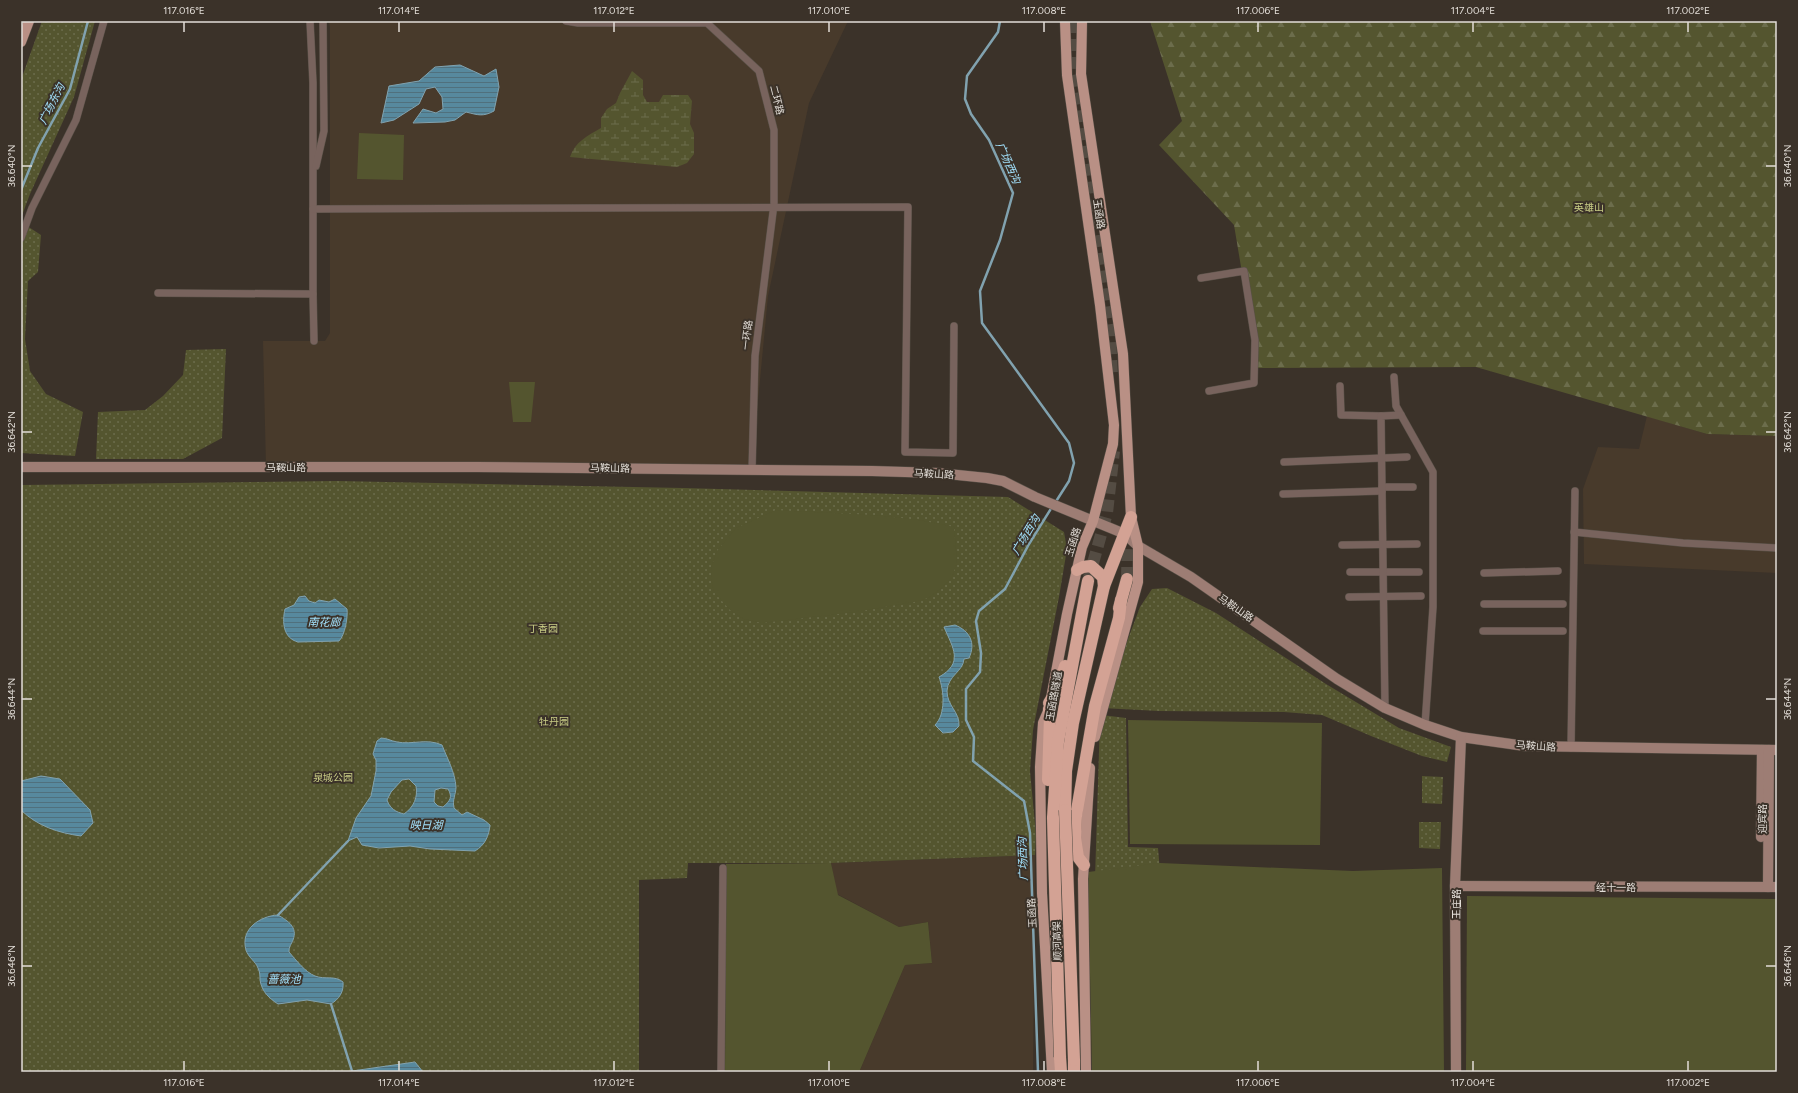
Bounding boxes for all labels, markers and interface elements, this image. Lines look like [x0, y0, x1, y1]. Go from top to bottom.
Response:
text: 117.016°E [163, 4, 205, 17]
text: 117.014°E [378, 4, 420, 17]
text: 117.012°E [593, 4, 635, 17]
text: 117.010°E [808, 4, 850, 17]
text: 117.008°E [1022, 4, 1066, 17]
text: 117.006°E [1236, 4, 1280, 17]
text: 117.004°E [1451, 4, 1495, 17]
text: 117.002°E [1666, 4, 1710, 17]
water label: 广场东沟 [36, 81, 68, 127]
street label: 二环路 [767, 84, 787, 116]
water label: 广场西沟 [993, 140, 1023, 187]
text: 36.640°N [5, 145, 18, 187]
text: 36.640°N [1781, 145, 1794, 187]
street label: 玉函路 [1090, 198, 1108, 230]
park label: 英雄山 [1574, 201, 1604, 214]
street label: 一环路 [739, 319, 755, 351]
text: 36.642°N [5, 411, 18, 453]
text: 36.642°N [1781, 411, 1794, 453]
street label: 马鞍山路 [266, 461, 306, 474]
street label: 马鞍山路 [590, 461, 630, 475]
street label: 马鞍山路 [914, 466, 954, 482]
water label: 广场西沟 [1009, 512, 1043, 557]
street label: 玉函路 [1062, 526, 1084, 558]
street label: 马鞍山路 [1216, 591, 1256, 625]
water label: 南花廊 [308, 616, 342, 629]
park label: 丁香园 [528, 622, 558, 635]
street label: 玉函路隧道 [1043, 670, 1065, 722]
text: 36.644°N [5, 678, 18, 720]
text: 36.644°N [1781, 678, 1794, 720]
park label: 牡丹园 [539, 715, 569, 728]
street label: 马鞍山路 [1516, 738, 1556, 754]
park label: 泉城公园 [313, 771, 353, 784]
street label: 迎宾路 [1756, 804, 1769, 834]
water label: 映日湖 [410, 819, 444, 832]
water label: 广场西沟 [1016, 836, 1030, 881]
street label: 经十一路 [1596, 881, 1636, 894]
street label: 王庄路 [1450, 889, 1463, 919]
street label: 玉函路 [1025, 898, 1039, 928]
street label: 顺河高架 [1050, 921, 1064, 961]
text: 36.646°N [5, 945, 18, 987]
text: 36.646°N [1781, 945, 1794, 987]
water label: 蔷薇池 [268, 973, 301, 986]
text: 117.016°E [163, 1076, 205, 1089]
text: 117.014°E [378, 1076, 420, 1089]
text: 117.012°E [593, 1076, 635, 1089]
text: 117.010°E [808, 1076, 850, 1089]
text: 117.008°E [1022, 1076, 1066, 1089]
text: 117.006°E [1236, 1076, 1280, 1089]
text: 117.004°E [1451, 1076, 1495, 1089]
text: 117.002°E [1666, 1076, 1710, 1089]

